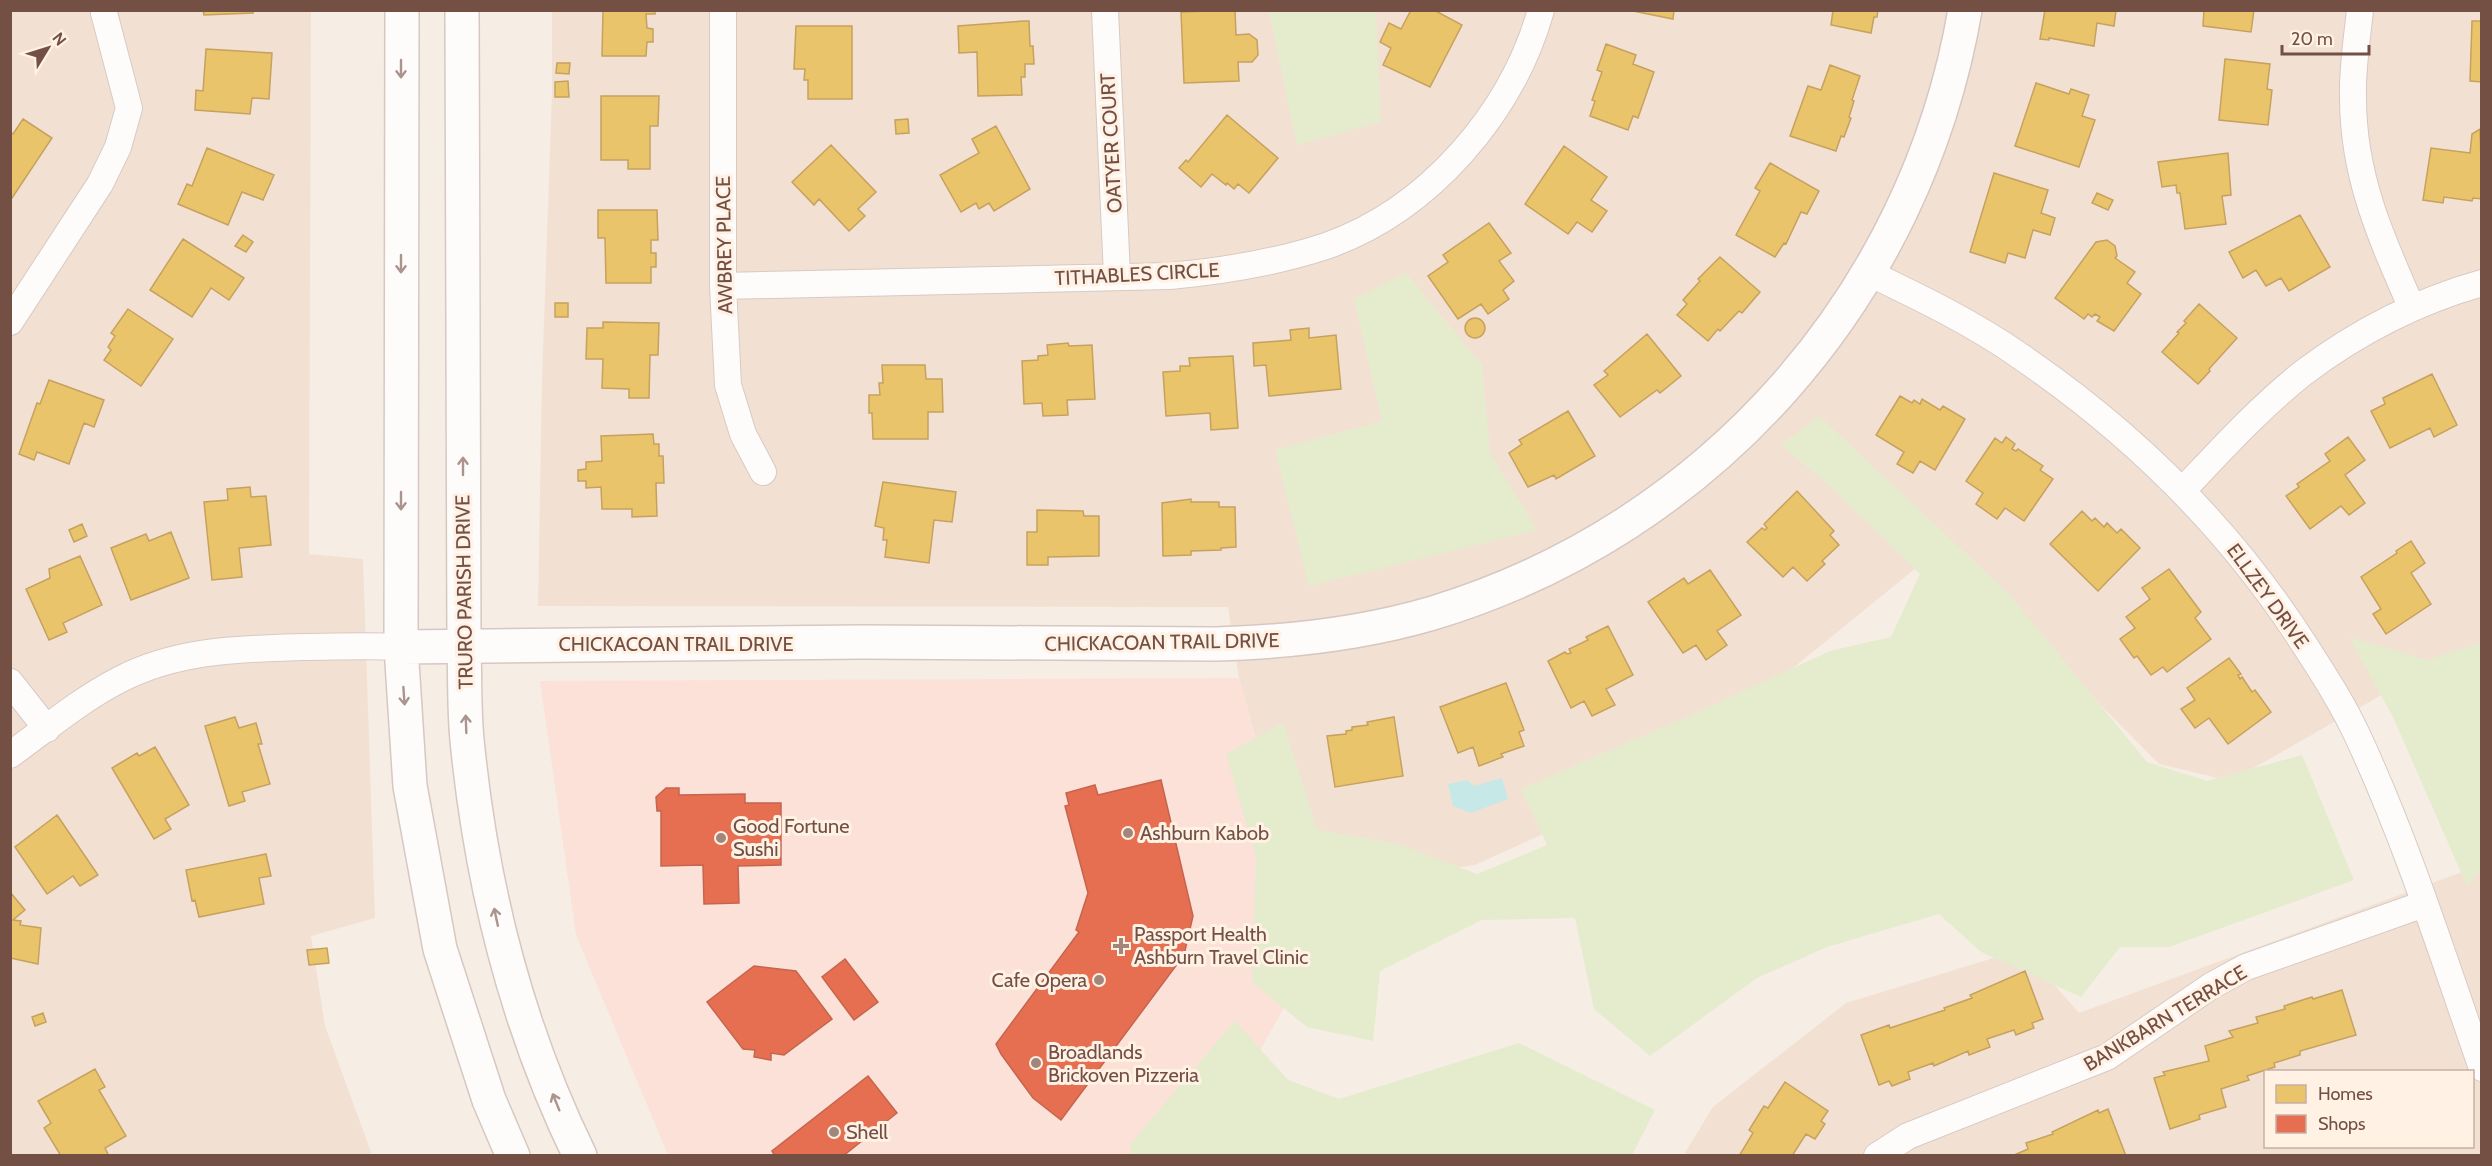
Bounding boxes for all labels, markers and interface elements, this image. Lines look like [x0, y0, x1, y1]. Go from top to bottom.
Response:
north arrow [18, 18, 78, 78]
scale bar [2282, 18, 2369, 56]
text: 20 m [2291, 28, 2333, 50]
text: N [48, 29, 70, 49]
one-way arrow [395, 58, 407, 78]
street label: OATYER COURT [1095, 72, 1127, 214]
street label: AWBREY PLACE [711, 176, 737, 314]
one-way arrow [395, 253, 407, 273]
street label: TITHABLES CIRCLE [1054, 258, 1220, 290]
one-way arrow [457, 457, 469, 477]
one-way arrow [395, 490, 407, 510]
street label: TRURO PARISH DRIVE [450, 495, 478, 689]
street label: ELLZEY DRIVE [2222, 539, 2314, 653]
street label: CHICKACOAN TRAIL DRIVE [1044, 628, 1280, 656]
street label: CHICKACOAN TRAIL DRIVE [558, 632, 794, 656]
one-way arrow [399, 685, 410, 705]
one-way arrow [461, 715, 472, 735]
place label: Good Fortune Sushi [733, 814, 849, 861]
place label: Ashburn Kabob [1140, 821, 1269, 845]
marker: Ashburn Kabob [1121, 826, 1135, 840]
marker: Good Fortune Sushi [714, 831, 728, 845]
one-way arrow [490, 908, 502, 927]
place label: Passport Health Ashburn Travel Clinic [1134, 922, 1308, 969]
marker: Passport Health Ashburn Travel Clinic [1112, 937, 1130, 955]
street label: BANKBARN TERRACE [2079, 960, 2251, 1076]
place label: Cafe Opera [992, 968, 1087, 992]
marker: Cafe Opera [1092, 973, 1106, 987]
place label: Broadlands Brickoven Pizzeria [1048, 1040, 1199, 1087]
marker: Broadlands Brickoven Pizzeria [1029, 1056, 1043, 1070]
legend [2264, 1070, 2474, 1148]
text: Homes [2318, 1083, 2373, 1105]
one-way arrow [550, 1093, 561, 1112]
text: Shops [2318, 1113, 2366, 1135]
place label: Shell [846, 1120, 888, 1144]
marker: Shell [827, 1125, 841, 1139]

